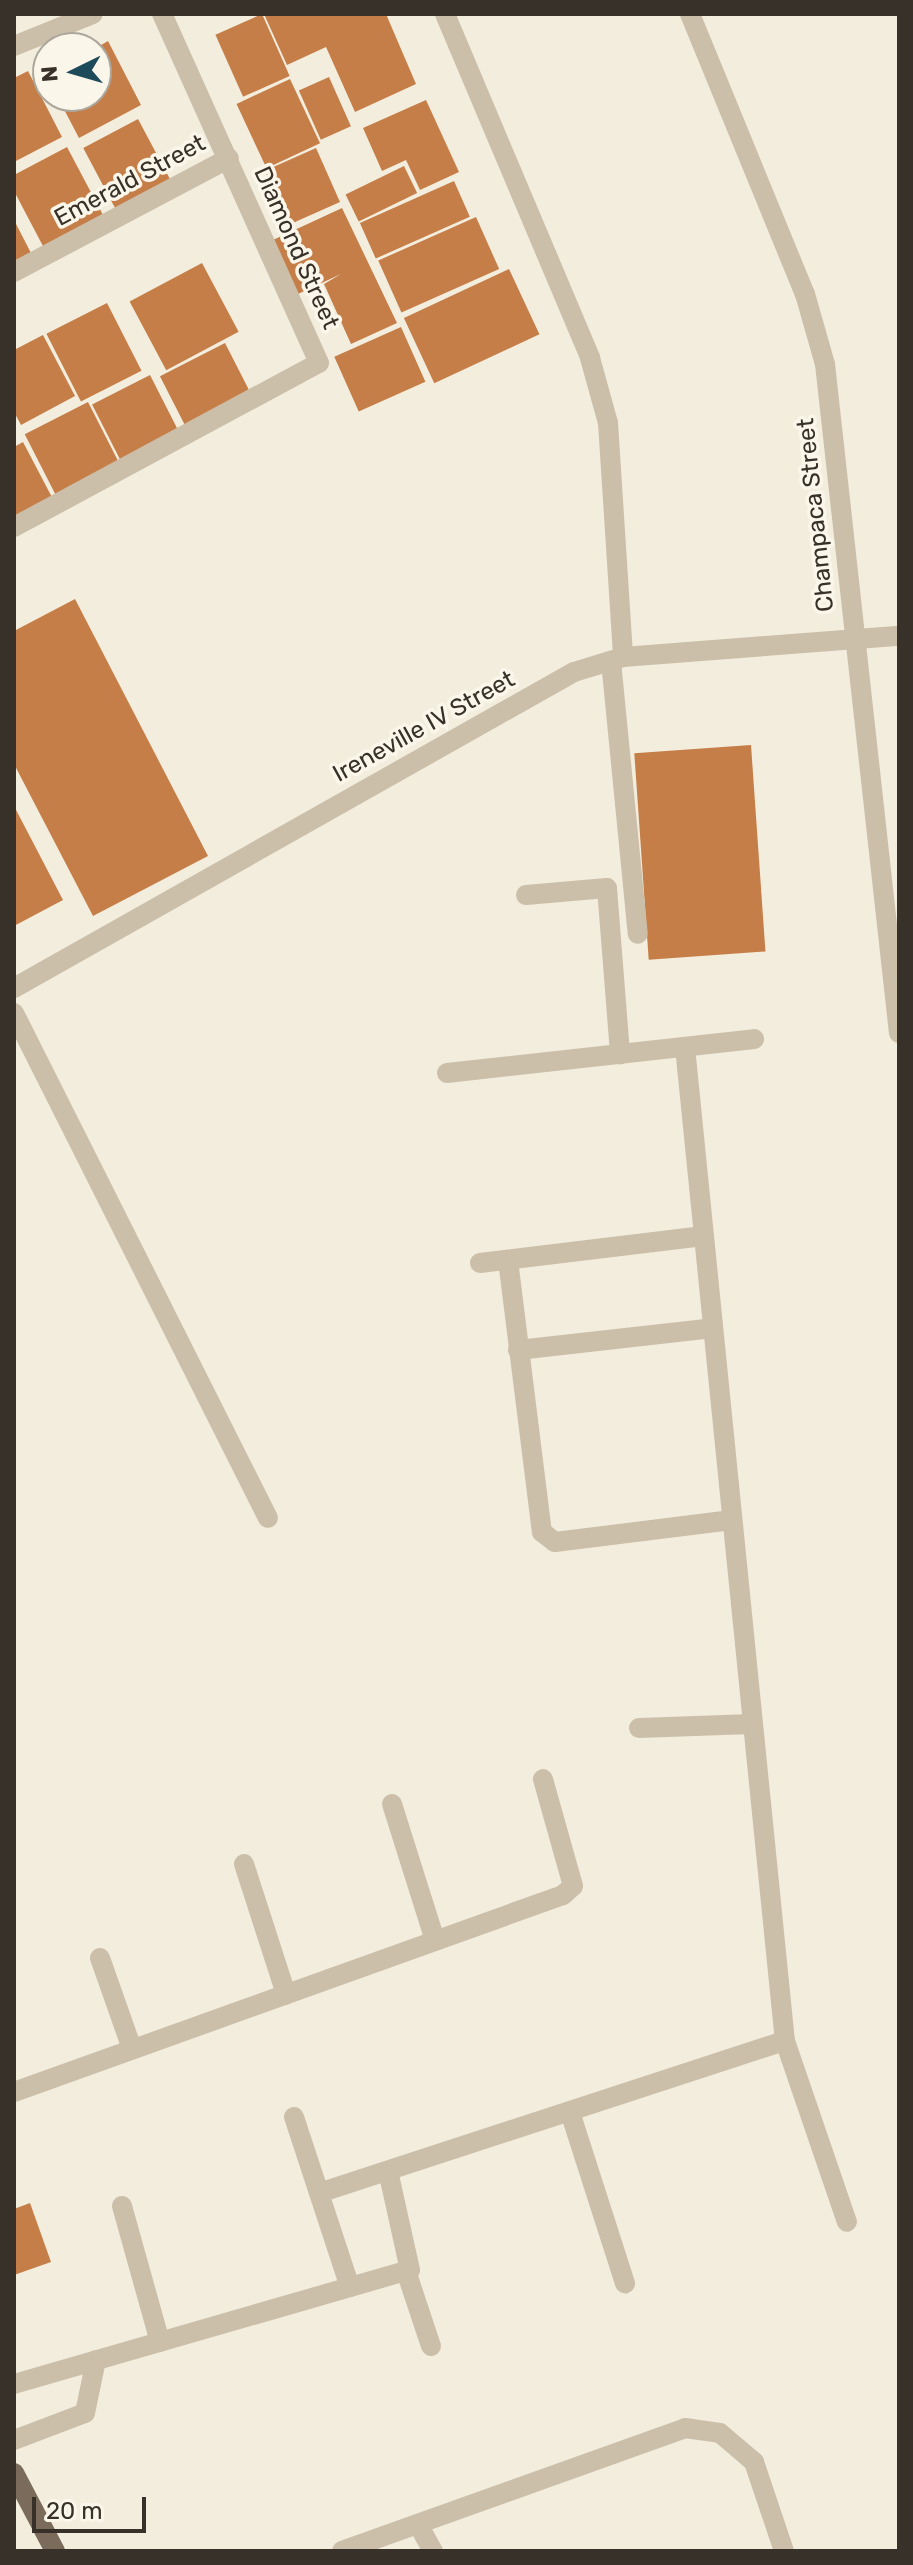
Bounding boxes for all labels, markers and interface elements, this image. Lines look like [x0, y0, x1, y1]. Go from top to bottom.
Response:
north arrow [32, 32, 112, 112]
text: N [35, 65, 64, 83]
street label: Emerald Street [50, 129, 210, 233]
street label: Diamond Street [247, 162, 345, 334]
street label: Champaca Street [792, 417, 840, 613]
street label: Ireneville IV Street [328, 665, 520, 789]
scale bar [36, 2481, 150, 2531]
text: 20 m [46, 2497, 103, 2525]

